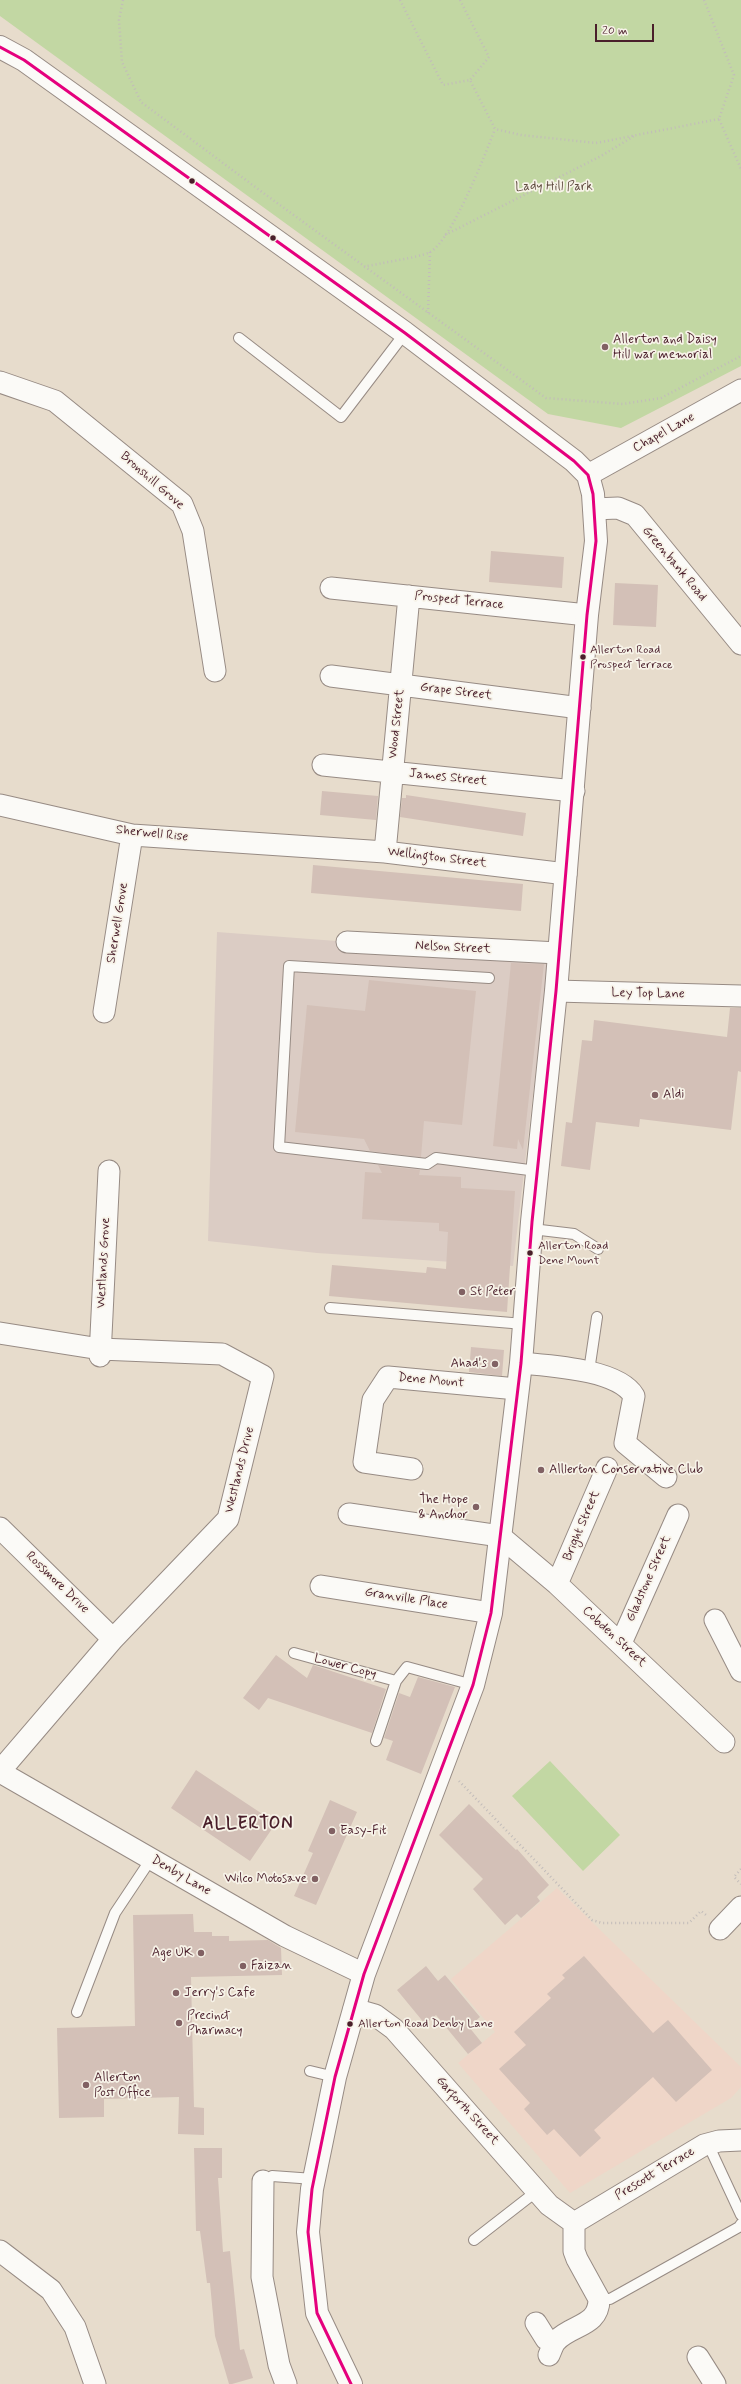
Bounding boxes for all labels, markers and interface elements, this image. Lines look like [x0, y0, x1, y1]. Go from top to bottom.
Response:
scale bar [597, 16, 656, 42]
text: 20 m [602, 23, 628, 39]
unlabelled marker [187, 176, 197, 186]
park label: Lady Hill Park [515, 179, 593, 195]
unlabelled marker [268, 233, 278, 243]
place label: Allerton and Daisy Hill war memorial [613, 332, 717, 363]
marker: Allerton and Daisy Hill war memorial [600, 342, 610, 352]
street label: Chapel Lane [630, 410, 698, 456]
street label: Bronshill Grove [117, 449, 187, 513]
street label: Greenbank Road [638, 523, 710, 605]
street label: Prospect Terrace [414, 589, 504, 613]
place label: Allerton Road Prospect Terrace [590, 643, 673, 671]
marker: Allerton Road Prospect Terrace [578, 652, 588, 662]
street label: Grape Street [419, 680, 493, 704]
street label: Wood Street [386, 689, 408, 759]
street label: James Street [408, 766, 488, 790]
street label: Sherwell Rise [115, 822, 189, 846]
street label: Wellington Street [387, 844, 487, 872]
street label: Sherwell Grove [104, 881, 132, 965]
street label: Nelson Street [415, 938, 491, 958]
street label: Ley Top Lane [611, 986, 685, 1002]
place label: Aldi [663, 1087, 684, 1103]
marker: Aldi [650, 1090, 660, 1100]
street label: Westlands Grove [94, 1217, 114, 1309]
place label: Allerton Road Dene Mount [538, 1239, 608, 1267]
marker: Allerton Road Dene Mount [525, 1248, 535, 1258]
place label: St Peter [470, 1284, 515, 1300]
marker: St Peter [457, 1287, 467, 1297]
place label: Ahad's [451, 1356, 487, 1372]
marker: Ahad's [490, 1359, 500, 1369]
street label: Dene Mount [397, 1370, 465, 1392]
street label: Westlands Drive [222, 1425, 258, 1515]
place label: Alllerton Conservative Club [549, 1462, 703, 1478]
marker: Alllerton Conservative Club [536, 1465, 546, 1475]
street label: Bright Street [560, 1488, 604, 1564]
place label: The Hope & Anchor [418, 1492, 468, 1523]
marker: The Hope & Anchor [471, 1502, 481, 1512]
street label: Gladstone Street [623, 1534, 675, 1624]
street label: Rossmore Drive [22, 1549, 92, 1617]
street label: Granville Place [363, 1585, 449, 1613]
street label: Cobden Street [579, 1603, 649, 1671]
street label: Lower Copy [312, 1651, 378, 1683]
district label: ALLERTON [202, 1814, 294, 1834]
place label: Easy-Fit [340, 1823, 387, 1839]
marker: Easy-Fit [327, 1826, 337, 1836]
street label: Denby Lane [148, 1853, 214, 1899]
place label: Wilco Motosave [225, 1871, 307, 1887]
marker: Wilco Motosave [310, 1874, 320, 1884]
place label: Age UK [152, 1945, 193, 1961]
marker: Age UK [196, 1948, 206, 1958]
place label: Faizan [251, 1958, 292, 1974]
marker: Faizan [238, 1961, 248, 1971]
place label: Jerry's Cafe [184, 1985, 255, 2001]
marker: Jerry's Cafe [171, 1988, 181, 1998]
place label: Precinct Pharmacy [187, 2008, 243, 2039]
place label: Allerton Road Denby Lane [358, 2017, 493, 2031]
marker: Precinct Pharmacy [174, 2018, 184, 2028]
marker: Allerton Road Denby Lane [345, 2019, 355, 2029]
place label: Allerton Post Office [94, 2070, 151, 2101]
street label: Garforth Street [432, 2073, 502, 2149]
marker: Allerton Post Office [81, 2080, 91, 2090]
street label: Prescott Terrace [612, 2144, 698, 2204]

